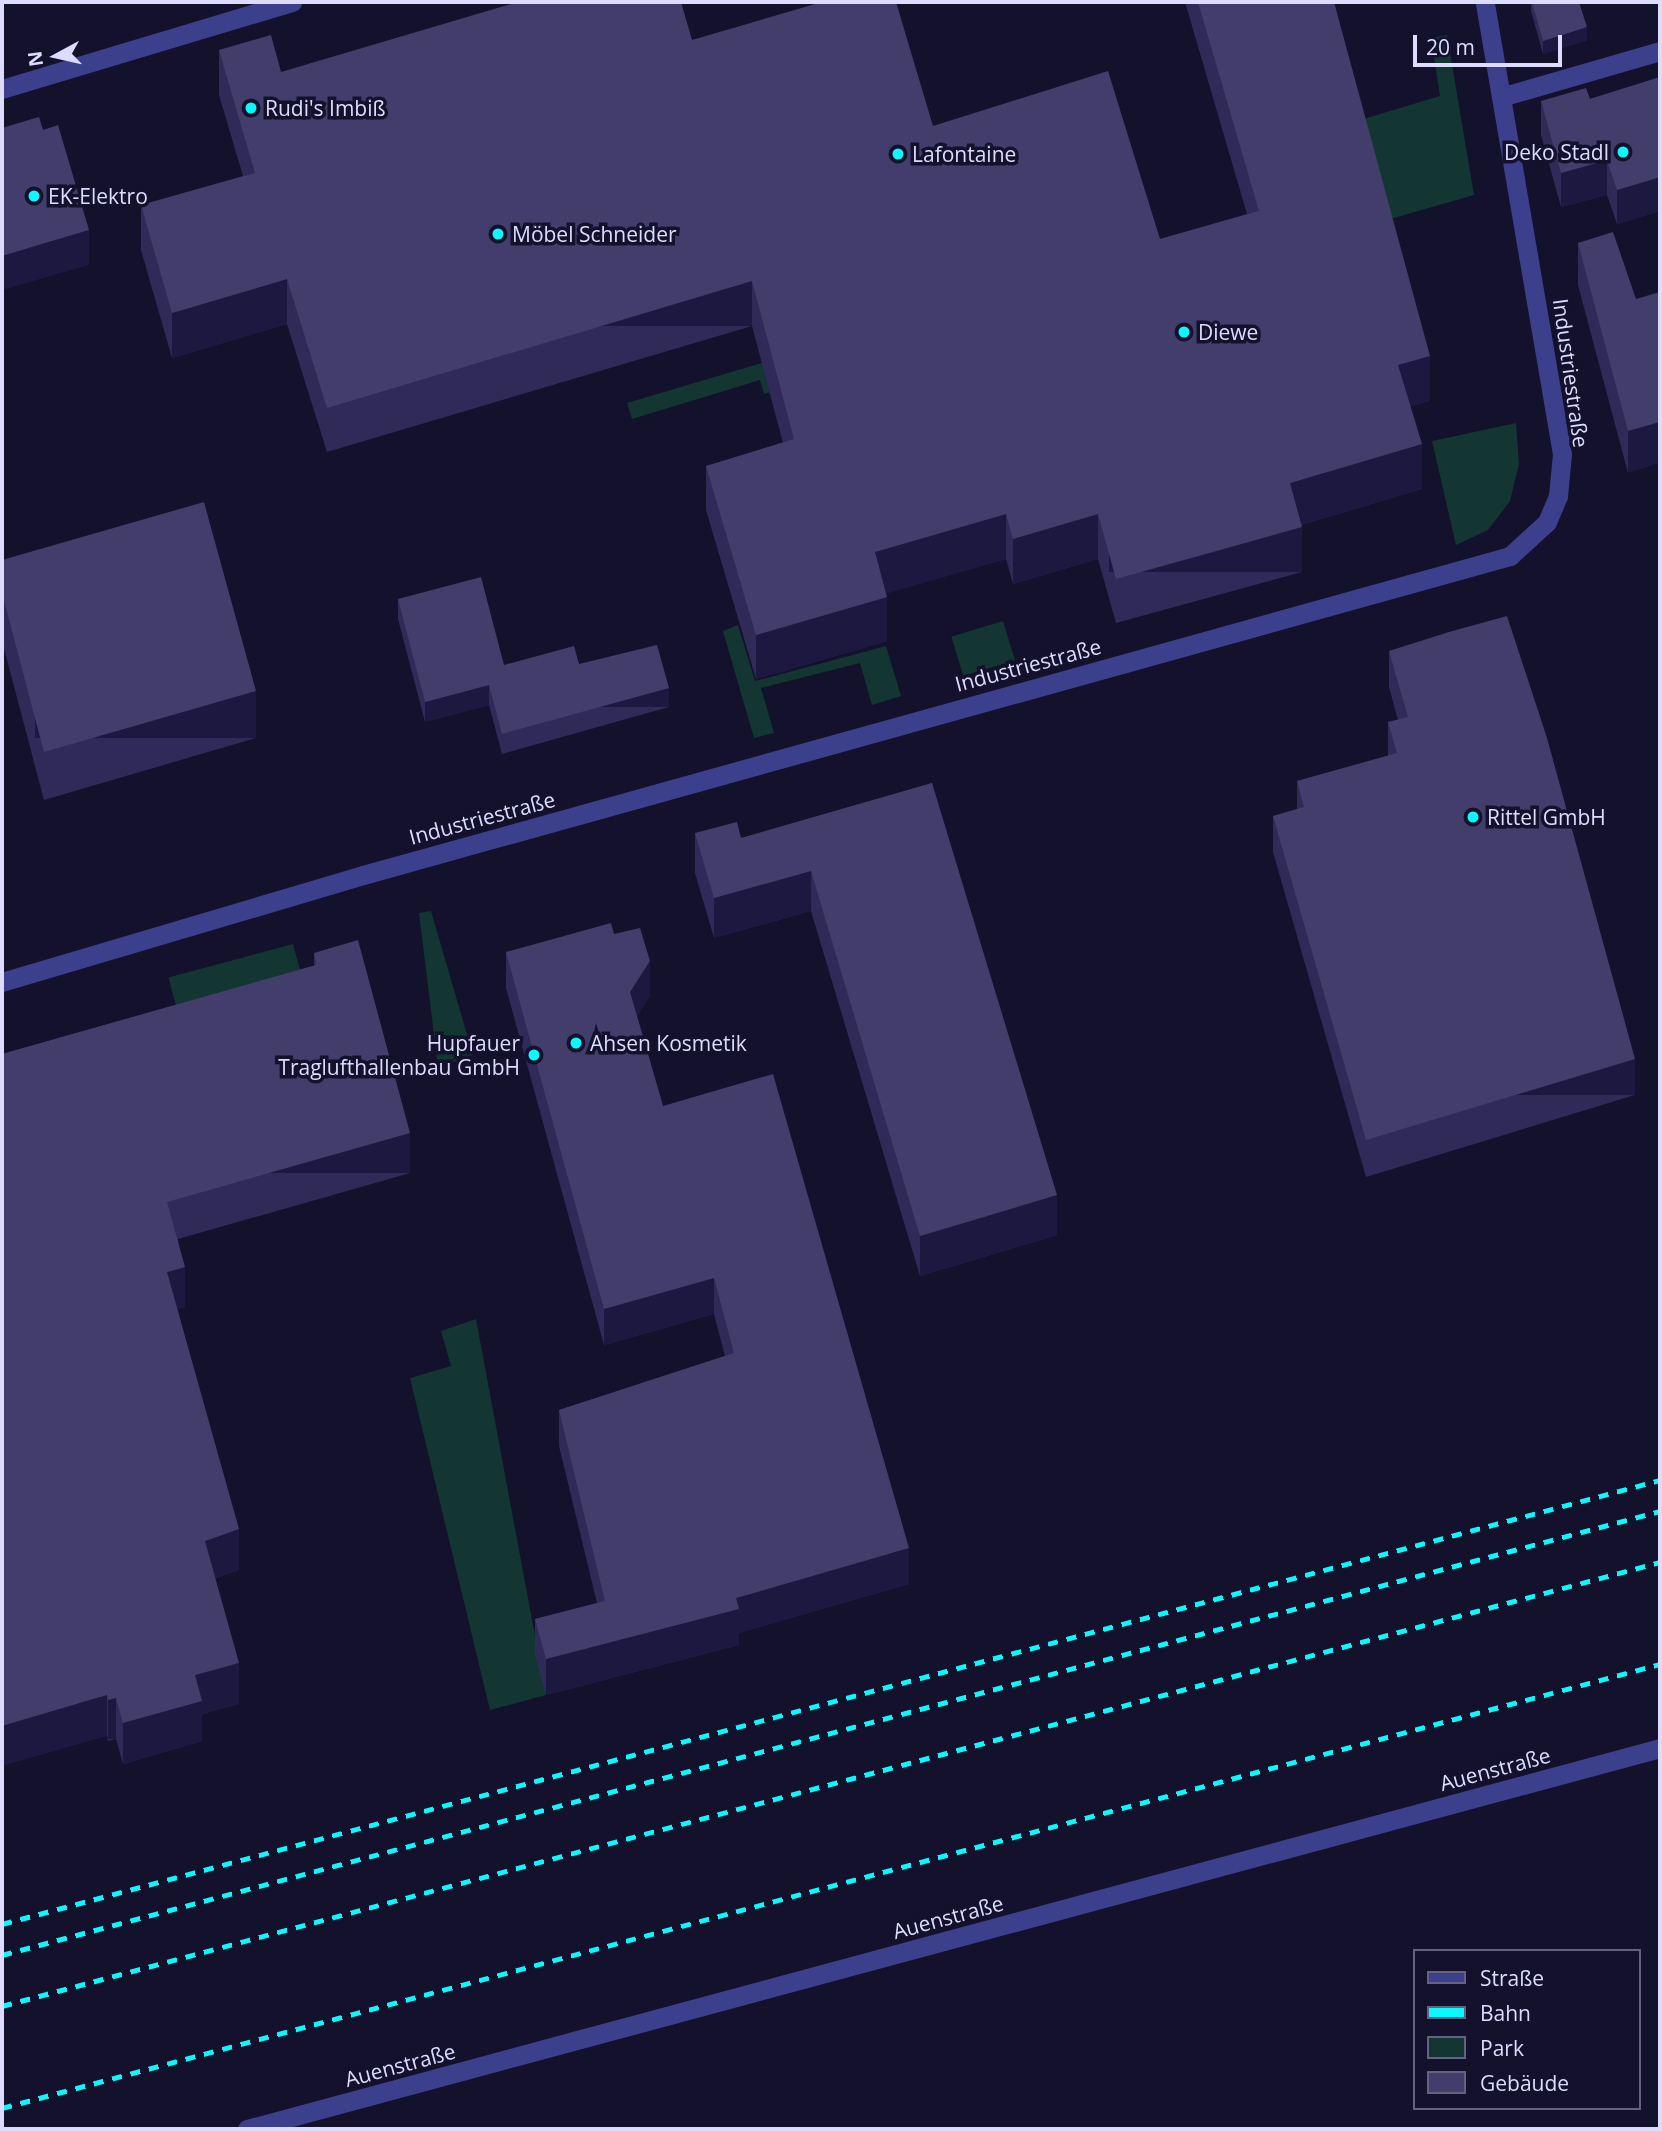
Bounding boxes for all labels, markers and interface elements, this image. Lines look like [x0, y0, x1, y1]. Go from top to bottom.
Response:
north arrow [21, 21, 91, 91]
scale bar [1417, 21, 1566, 65]
text: 20 m [1426, 33, 1475, 61]
text: N [21, 49, 49, 68]
place label: Rudi's Imbiß [265, 95, 386, 121]
marker: Rudi's Imbiß [243, 100, 259, 116]
place label: Deko Stadl [1504, 139, 1609, 165]
place label: Lafontaine [912, 141, 1016, 167]
marker: Deko Stadl [1615, 144, 1631, 160]
marker: Lafontaine [890, 146, 906, 162]
place label: EK-Elektro [48, 183, 148, 209]
marker: EK-Elektro [26, 188, 42, 204]
place label: Möbel Schneider [512, 221, 677, 247]
marker: Möbel Schneider [490, 226, 506, 242]
street label: Industriestraße [1548, 297, 1594, 449]
place label: Diewe [1198, 319, 1258, 345]
marker: Diewe [1176, 324, 1192, 340]
street label: Industriestraße [952, 633, 1104, 697]
street label: Industriestraße [406, 786, 558, 850]
place label: Rittel GmbH [1487, 804, 1606, 830]
marker: Rittel GmbH [1465, 809, 1481, 825]
place label: Hupfauer Traglufthallenbau GmbH [278, 1030, 520, 1080]
place label: Ahsen Kosmetik [590, 1030, 747, 1056]
marker: Ahsen Kosmetik [568, 1035, 584, 1051]
marker: Hupfauer Traglufthallenbau GmbH [526, 1047, 542, 1063]
street label: Auenstraße [1437, 1742, 1553, 1796]
street label: Auenstraße [890, 1890, 1006, 1944]
legend [1414, 1949, 1641, 2110]
text: Straße [1480, 1964, 1544, 1992]
text: Bahn [1480, 1999, 1531, 2027]
text: Park [1480, 2034, 1524, 2062]
street label: Auenstraße [342, 2038, 458, 2092]
text: Gebäude [1480, 2069, 1569, 2097]

